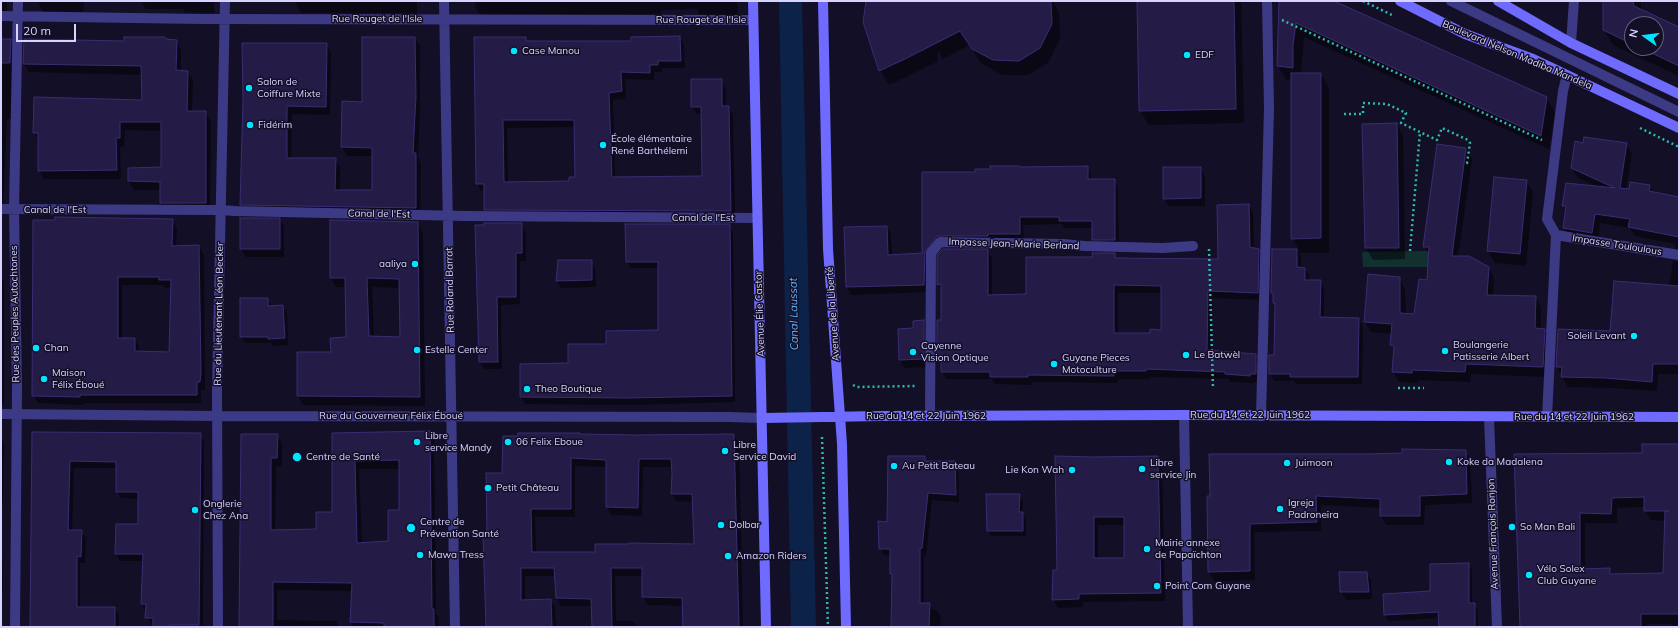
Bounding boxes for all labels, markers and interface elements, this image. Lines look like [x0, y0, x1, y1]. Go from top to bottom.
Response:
street label: Rue Rouget de l'Isle [332, 13, 422, 25]
street label: Rue Rouget de l'Isle [656, 14, 746, 26]
scale bar [18, 16, 78, 42]
north arrow [1624, 16, 1664, 56]
street label: Boulevard Nelson Madiba Mandela [1440, 18, 1594, 92]
text: 20 m [23, 23, 51, 38]
text: N [1626, 28, 1641, 39]
place label: Case Manou [522, 45, 580, 57]
marker: Case Manou [509, 46, 519, 56]
place label: EDF [1195, 49, 1214, 61]
marker: EDF [1182, 50, 1192, 60]
place label: Salon de Coiffure Mixte [257, 76, 321, 100]
marker: Salon de Coiffure Mixte [244, 83, 254, 93]
place label: Fidérim [258, 119, 292, 131]
marker: Fidérim [245, 120, 255, 130]
place label: École élémentaire René Barthélemi [611, 133, 692, 156]
marker: École élémentaire René Barthélemi [598, 140, 608, 150]
street label: Canal de l'Est [24, 204, 86, 216]
street label: Canal de l'Est [348, 207, 410, 221]
street label: Canal de l'Est [672, 212, 734, 224]
street label: Impasse Touloulous [1571, 232, 1663, 258]
street label: Impasse Jean-Marie Berland [948, 236, 1080, 252]
street label: Rue du Lieutenant Léon Becker [212, 242, 226, 386]
street label: Rue des Peuples Autochtones [8, 245, 22, 383]
street label: Rue Roland Barrat [443, 247, 457, 333]
place label: aaliya [379, 258, 407, 270]
marker: aaliya [410, 259, 420, 269]
street label: Avenue de la Liberté [824, 266, 842, 362]
street label: Avenue Élie Castor [752, 271, 768, 357]
water label: Canal Laussat [787, 277, 801, 351]
place label: Soleil Levant [1568, 330, 1626, 342]
marker: Soleil Levant [1629, 331, 1639, 341]
place label: Boulangerie Patisserie Albert [1453, 339, 1529, 362]
place label: Cayenne Vision Optique [921, 340, 989, 364]
place label: Chan [44, 342, 69, 354]
marker: Chan [31, 343, 41, 353]
place label: Estelle Center [425, 344, 488, 356]
marker: Estelle Center [412, 345, 422, 355]
marker: Boulangerie Patisserie Albert [1440, 346, 1450, 356]
marker: Cayenne Vision Optique [908, 347, 918, 357]
place label: Le Batwèl [1194, 349, 1240, 361]
marker: Le Batwèl [1181, 350, 1191, 360]
place label: Guyane Pieces Motoculture [1062, 352, 1130, 376]
marker: Guyane Pieces Motoculture [1049, 359, 1059, 369]
place label: Maison Félix Éboué [52, 367, 104, 390]
marker: Maison Félix Éboué [39, 374, 49, 384]
place label: Theo Boutique [535, 383, 602, 395]
marker: Theo Boutique [522, 384, 532, 394]
street label: Rue du 14 et 22 Juin 1962 [1190, 409, 1310, 421]
street label: Rue du Gouverneur Félix Éboué [319, 410, 463, 422]
street label: Rue du 14 et 22 Juin 1962 [866, 410, 986, 422]
street label: Rue du 14 et 22 Juin 1962 [1514, 411, 1634, 423]
place label: Libre service Mandy [425, 430, 492, 454]
place label: 06 Felix Eboue [516, 436, 583, 448]
marker: Libre service Mandy [412, 437, 422, 447]
marker: 06 Felix Eboue [503, 437, 513, 447]
place label: Libre Service David [733, 439, 796, 462]
marker: Libre Service David [720, 446, 730, 456]
marker: Centre de Santé [291, 451, 303, 463]
place label: Centre de Santé [306, 451, 380, 463]
place label: Koke da Madalena [1457, 456, 1543, 468]
place label: Libre service Jin [1150, 457, 1196, 480]
place label: Juimoon [1295, 457, 1332, 469]
marker: Koke da Madalena [1444, 457, 1454, 467]
marker: Juimoon [1282, 458, 1292, 468]
place label: Au Petit Bateau [902, 460, 975, 472]
marker: Au Petit Bateau [889, 461, 899, 471]
place label: Lie Kon Wah [1005, 464, 1064, 476]
marker: Libre service Jin [1137, 464, 1147, 474]
marker: Lie Kon Wah [1067, 465, 1077, 475]
street label: Avenue François Ronjon [1485, 478, 1501, 590]
place label: Petit Château [496, 482, 559, 494]
marker: Petit Château [483, 483, 493, 493]
place label: Igreja Padroneira [1288, 497, 1339, 520]
place label: Onglerie Chez Ana [203, 498, 248, 522]
marker: Igreja Padroneira [1275, 504, 1285, 514]
marker: Onglerie Chez Ana [190, 505, 200, 515]
place label: Centre de Prévention Santé [420, 516, 499, 540]
place label: Dolbar [729, 519, 760, 531]
marker: Dolbar [716, 520, 726, 530]
place label: So Man Bali [1520, 521, 1575, 533]
marker: Centre de Prévention Santé [405, 522, 417, 534]
marker: So Man Bali [1507, 522, 1517, 532]
place label: Mairie annexe de Papaïchton [1155, 537, 1222, 560]
marker: Mairie annexe de Papaïchton [1142, 544, 1152, 554]
place label: Mawa Tress [428, 549, 484, 561]
marker: Mawa Tress [415, 550, 425, 560]
place label: Amazon Riders [736, 550, 807, 562]
marker: Amazon Riders [723, 551, 733, 561]
place label: Vélo Solex Club Guyane [1537, 563, 1596, 586]
marker: Vélo Solex Club Guyane [1524, 570, 1534, 580]
place label: Point Com Guyane [1165, 580, 1251, 592]
marker: Point Com Guyane [1152, 581, 1162, 591]

